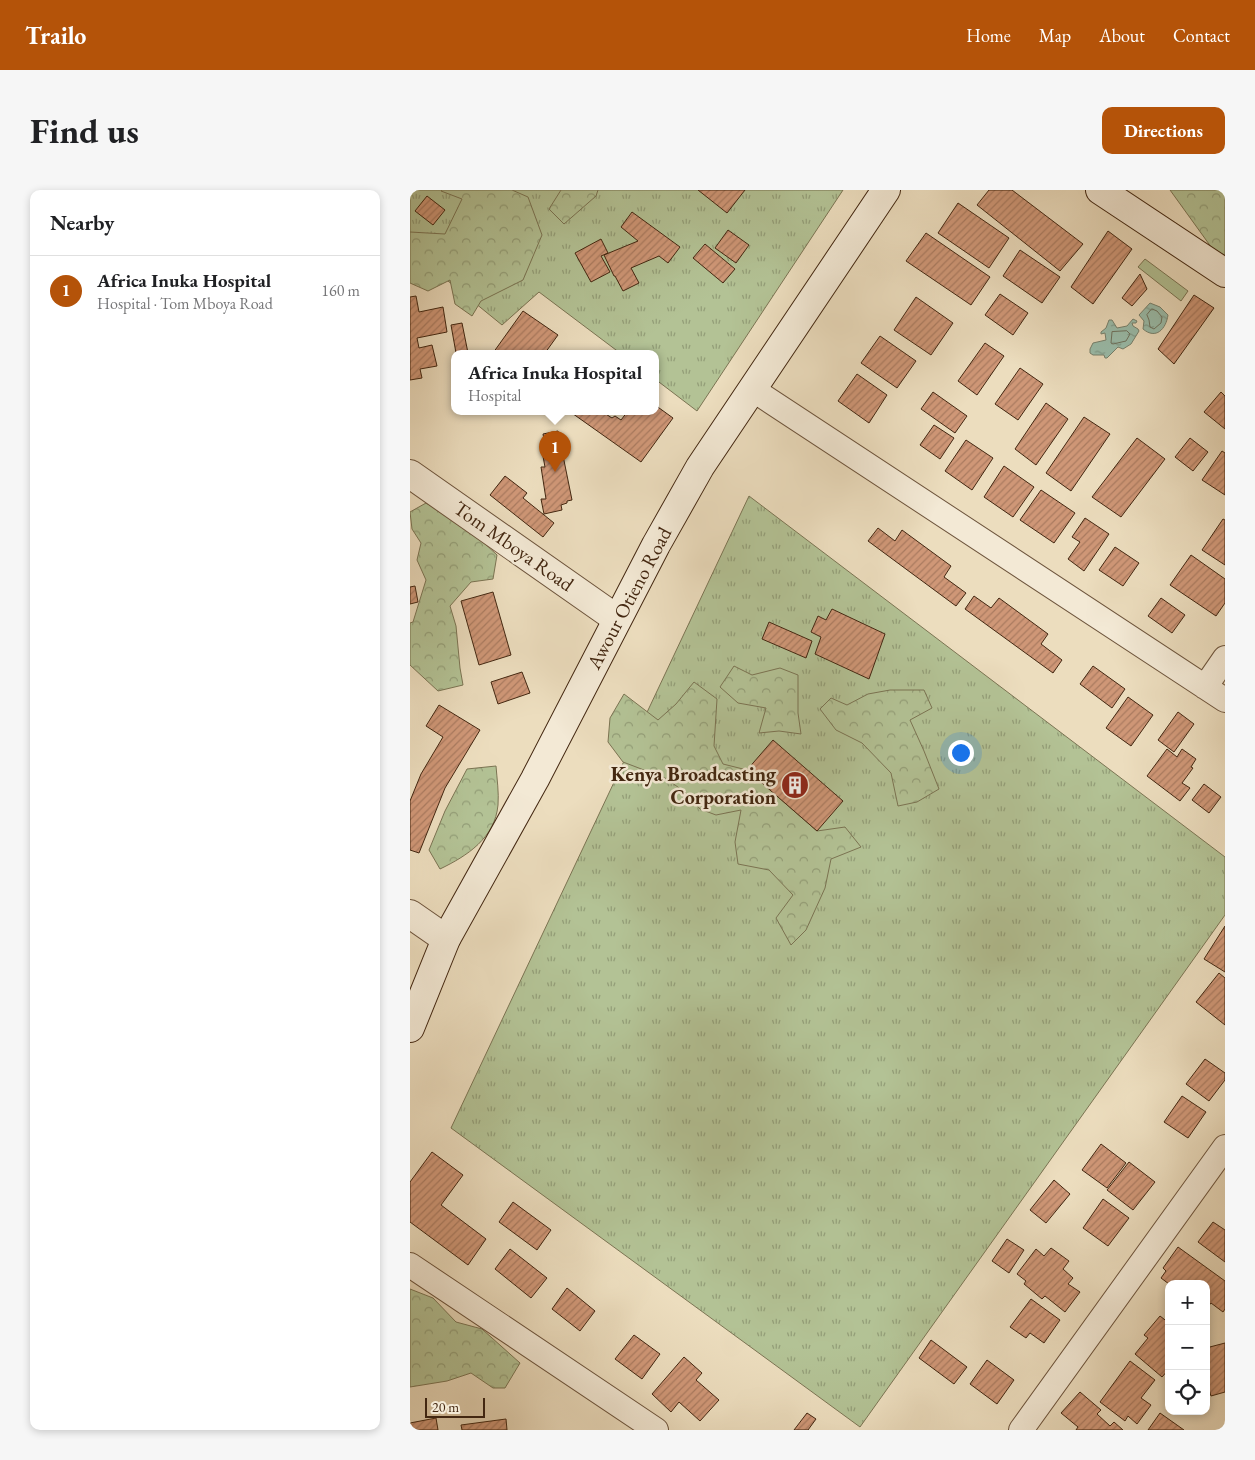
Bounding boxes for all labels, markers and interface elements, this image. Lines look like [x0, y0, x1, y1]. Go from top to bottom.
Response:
text: Trailo [25, 20, 86, 51]
text: Home [966, 24, 1011, 47]
text: Map [1039, 24, 1071, 47]
text: About [1099, 24, 1145, 47]
text: Contact [1173, 24, 1230, 47]
button: Directions [1102, 107, 1225, 154]
text: Find us [30, 108, 139, 153]
text: Nearby [50, 209, 114, 236]
text: Africa Inuka Hospital [97, 268, 271, 293]
text: 1 [62, 280, 70, 301]
text: 160 m [321, 280, 360, 301]
text: Hospital · Tom Mboya Road [97, 293, 273, 314]
popup [451, 350, 659, 415]
text: Africa Inuka Hospital [468, 360, 642, 385]
text: Hospital [468, 385, 521, 406]
pin: 1 [539, 431, 571, 472]
street label: Tom Mboya Road [449, 495, 580, 598]
street label: Awour Otieno Road [580, 522, 678, 674]
your location [948, 740, 974, 766]
place label: Kenya Broadcasting Corporation [611, 761, 777, 810]
building icon: Kenya Broadcasting Corporation [780, 770, 810, 800]
map controls [1165, 1280, 1210, 1415]
button: + [1165, 1280, 1210, 1325]
button: − [1165, 1325, 1210, 1370]
button: locate [1165, 1370, 1210, 1415]
scale bar [425, 1395, 485, 1418]
text: 20 m [432, 1398, 459, 1416]

